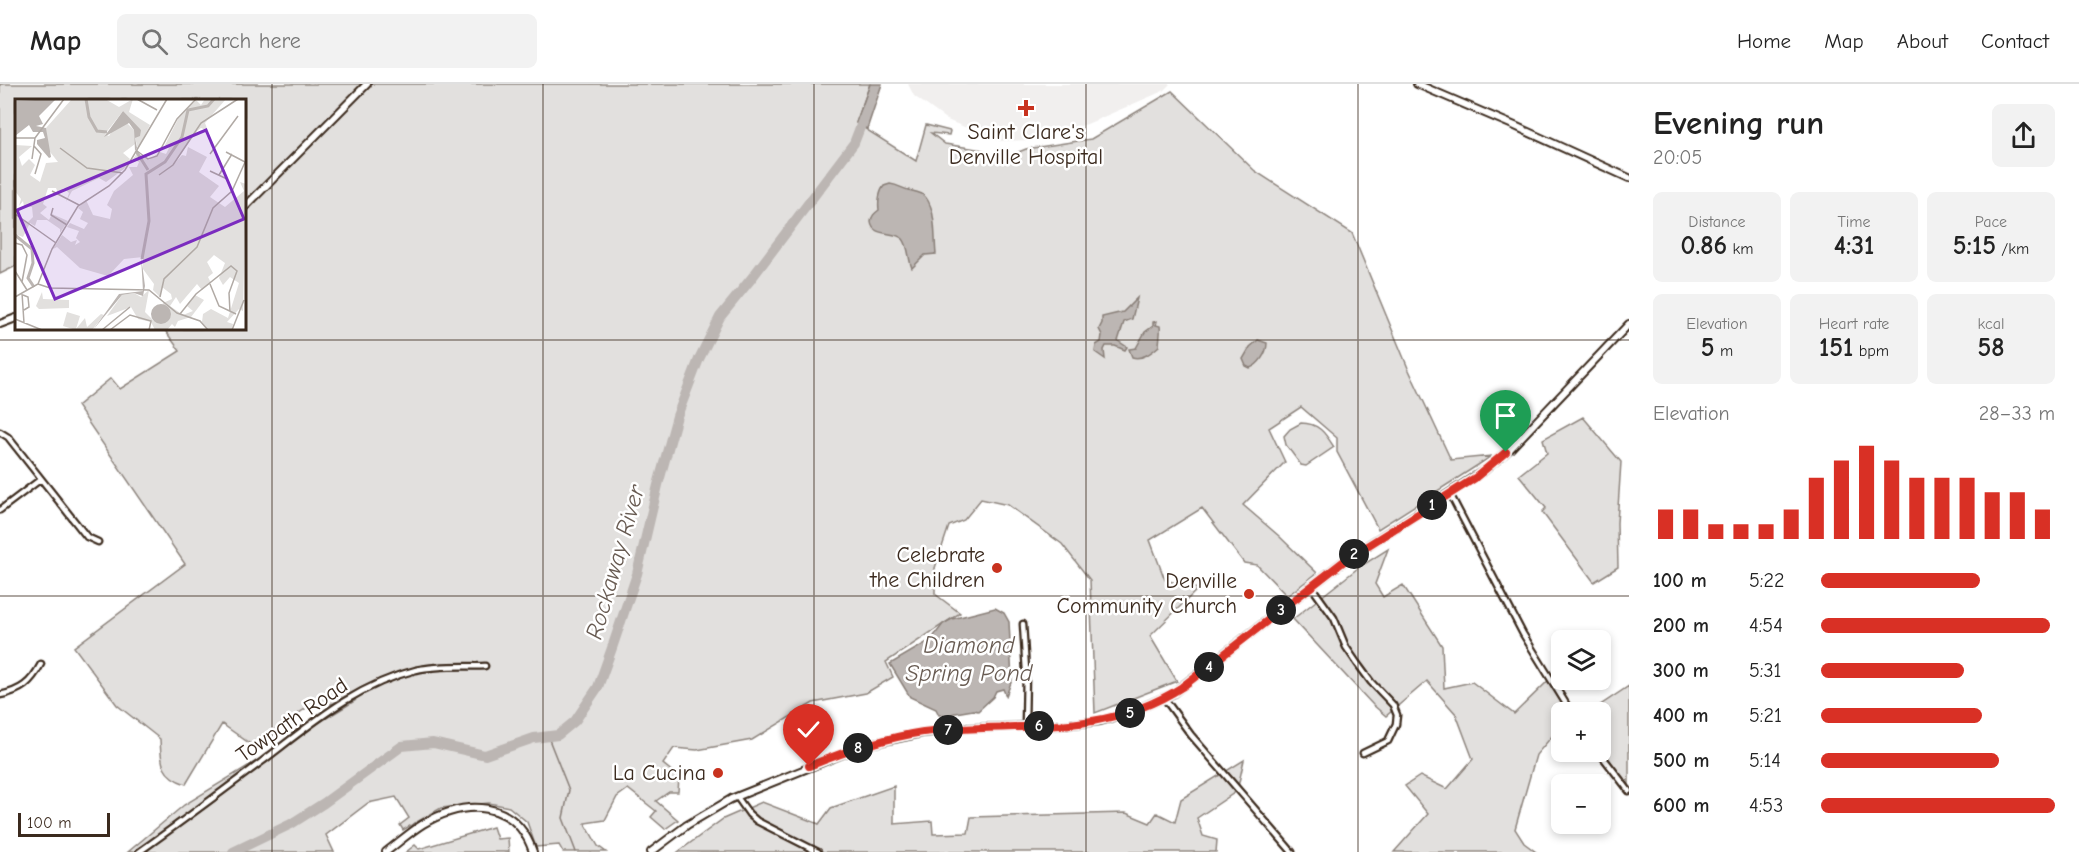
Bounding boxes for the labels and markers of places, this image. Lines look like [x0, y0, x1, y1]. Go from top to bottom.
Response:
marker: Saint Clare's Denville Hospital [1017, 99, 1035, 117]
place label: Saint Clare's Denville Hospital [949, 119, 1103, 170]
pin [1480, 390, 1531, 452]
pin: 1 [1417, 490, 1447, 520]
pin: 2 [1339, 539, 1369, 569]
place label: Celebrate the Children [869, 542, 985, 593]
marker: Celebrate the Children [990, 561, 1004, 575]
place label: Denville Community Church [1057, 568, 1237, 619]
marker: Denville Community Church [1242, 587, 1256, 601]
pin: 3 [1266, 595, 1296, 625]
pin: 4 [1194, 652, 1224, 682]
pin: 5 [1115, 698, 1145, 728]
pin [783, 704, 834, 766]
pin: 6 [1024, 711, 1054, 741]
pin: 7 [933, 715, 963, 745]
pin: 8 [843, 733, 873, 763]
place label: La Cucina [613, 760, 706, 786]
marker: La Cucina [711, 766, 725, 780]

